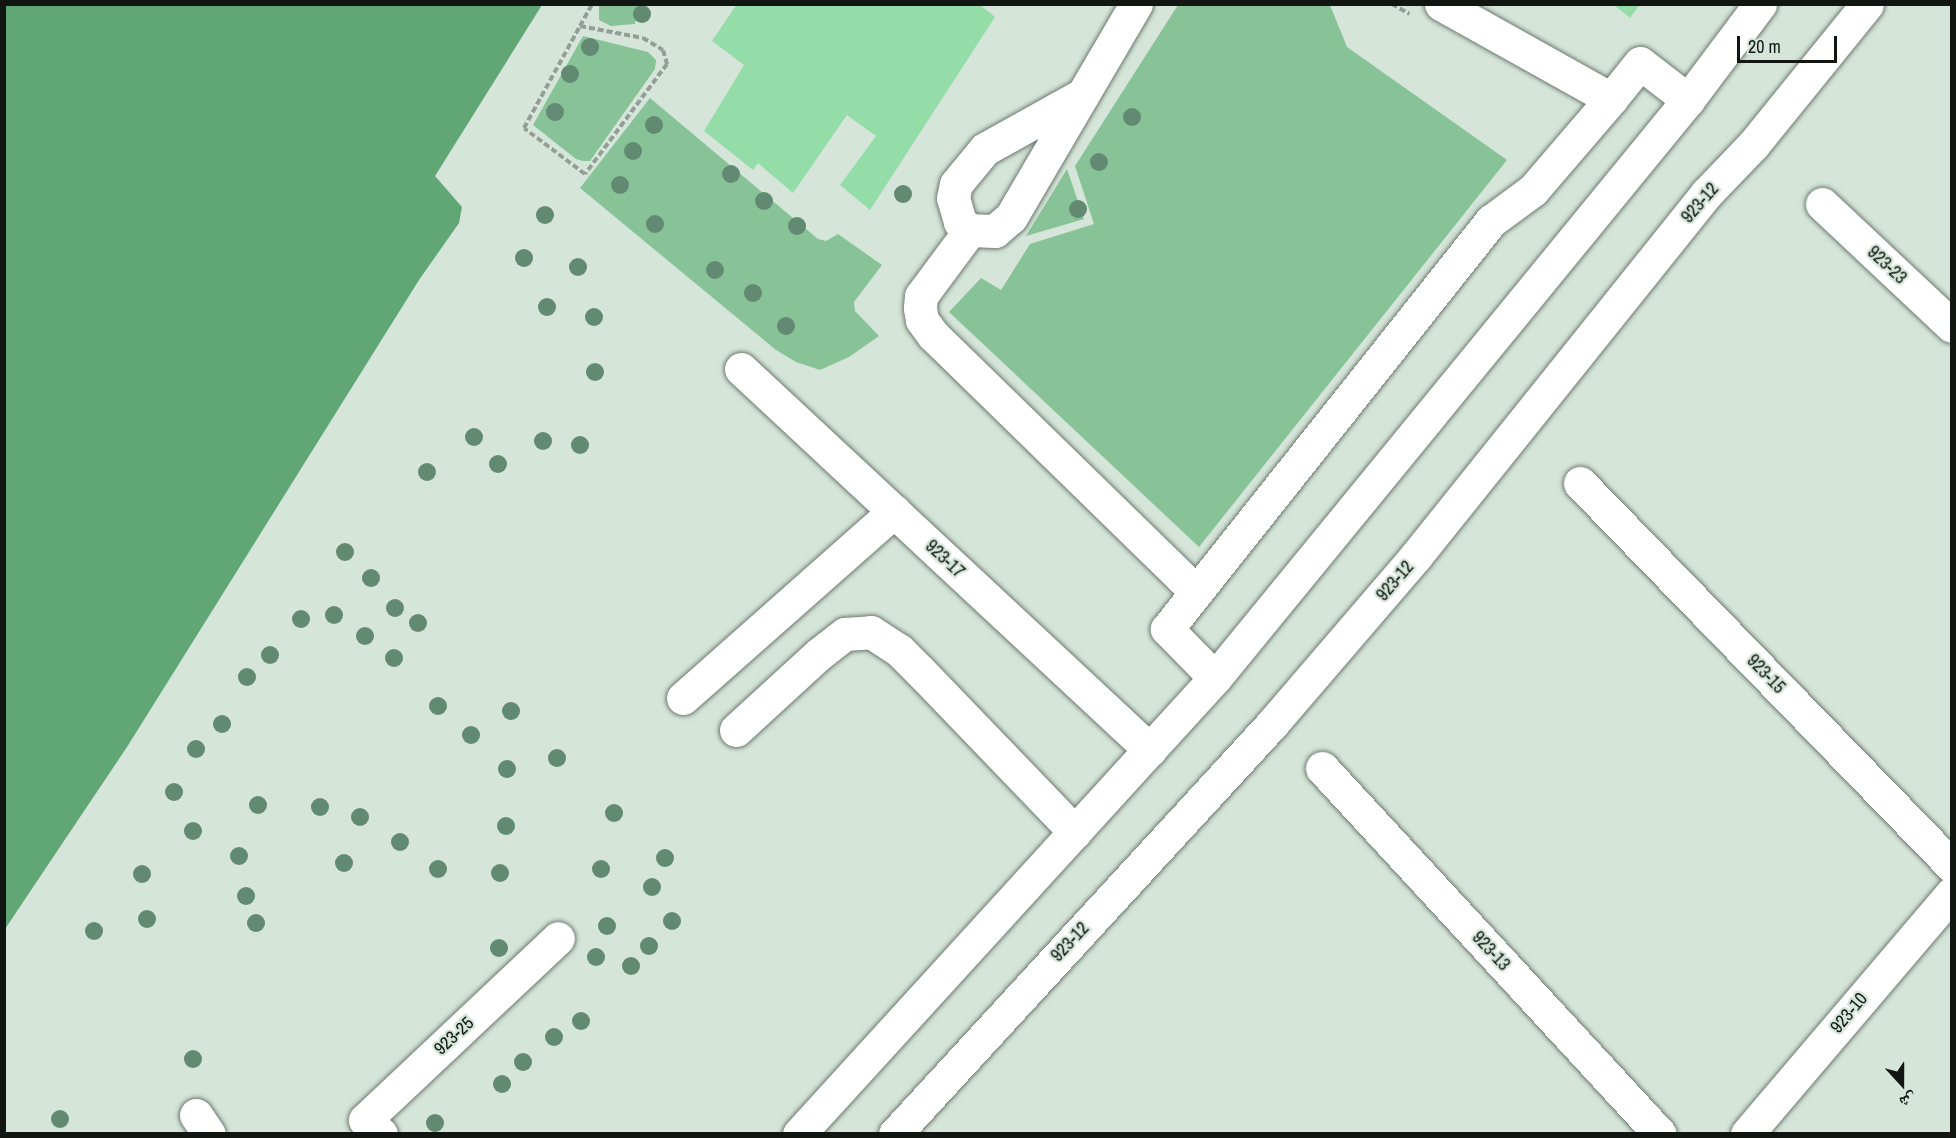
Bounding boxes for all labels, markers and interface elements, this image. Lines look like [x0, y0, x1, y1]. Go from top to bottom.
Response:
scale bar [1740, 24, 1840, 62]
text: 20 m [1748, 34, 1781, 59]
street label: 923-12 [1677, 179, 1723, 227]
street label: 923-23 [1863, 241, 1911, 289]
street label: 923-17 [921, 535, 969, 583]
street label: 923-12 [1372, 557, 1418, 605]
street label: 923-15 [1742, 650, 1790, 698]
street label: 923-12 [1046, 918, 1094, 966]
street label: 923-13 [1467, 927, 1515, 975]
street label: 923-10 [1826, 988, 1872, 1038]
street label: 923-25 [430, 1012, 478, 1060]
north arrow [1872, 1054, 1932, 1114]
text: ش [1897, 1087, 1920, 1114]

